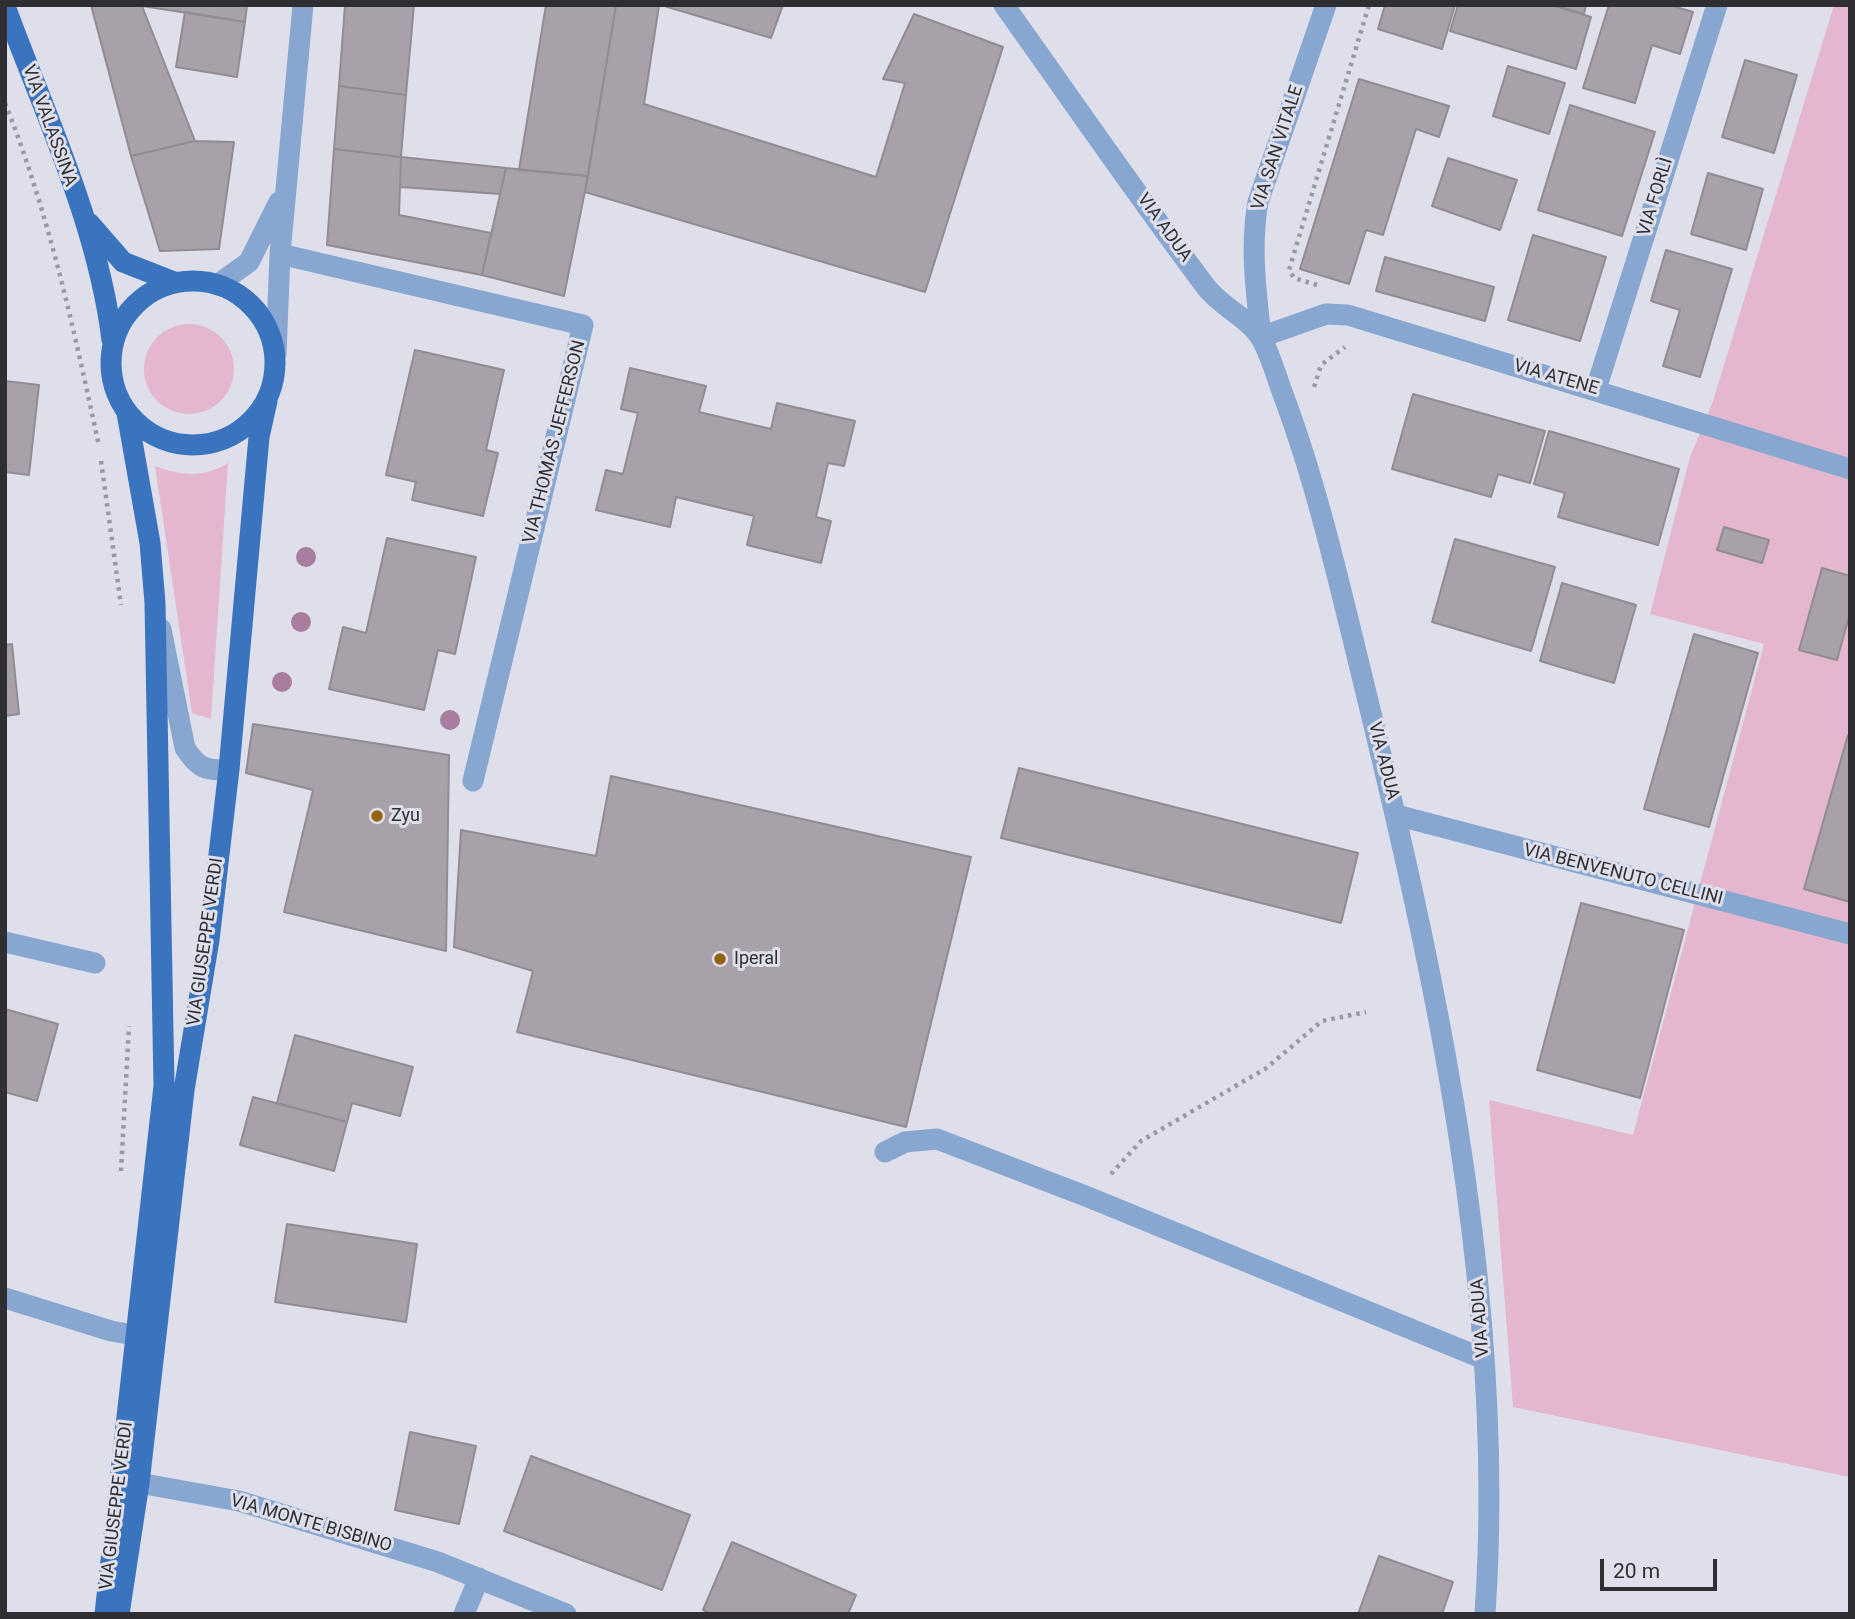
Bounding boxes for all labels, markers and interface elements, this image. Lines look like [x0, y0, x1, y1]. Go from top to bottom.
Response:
street label: VIA VALASSINA [17, 62, 81, 190]
street label: VIA SAN VITALE [1248, 83, 1308, 213]
street label: VIA FORLÌ [1634, 155, 1678, 239]
street label: VIA ADUA [1132, 189, 1196, 267]
street label: VIA THOMAS JEFFERSON [519, 338, 591, 546]
street label: VIA ATENE [1511, 356, 1601, 400]
street label: VIA ADUA [1363, 720, 1403, 802]
place label: Zyu [391, 805, 420, 827]
marker: Zyu [369, 808, 385, 824]
street label: VIA BENVENUTO CELLINI [1521, 840, 1725, 910]
street label: VIA GIUSEPPE VERDI [184, 857, 228, 1027]
place label: Iperal [734, 948, 778, 970]
marker: Iperal [712, 951, 728, 967]
street label: VIA ADUA [1467, 1278, 1495, 1358]
street label: VIA GIUSEPPE VERDI [96, 1421, 138, 1591]
street label: VIA MONTE BISBINO [228, 1491, 394, 1557]
scale bar [1603, 1546, 1720, 1590]
text: 20 m [1613, 1559, 1660, 1583]

